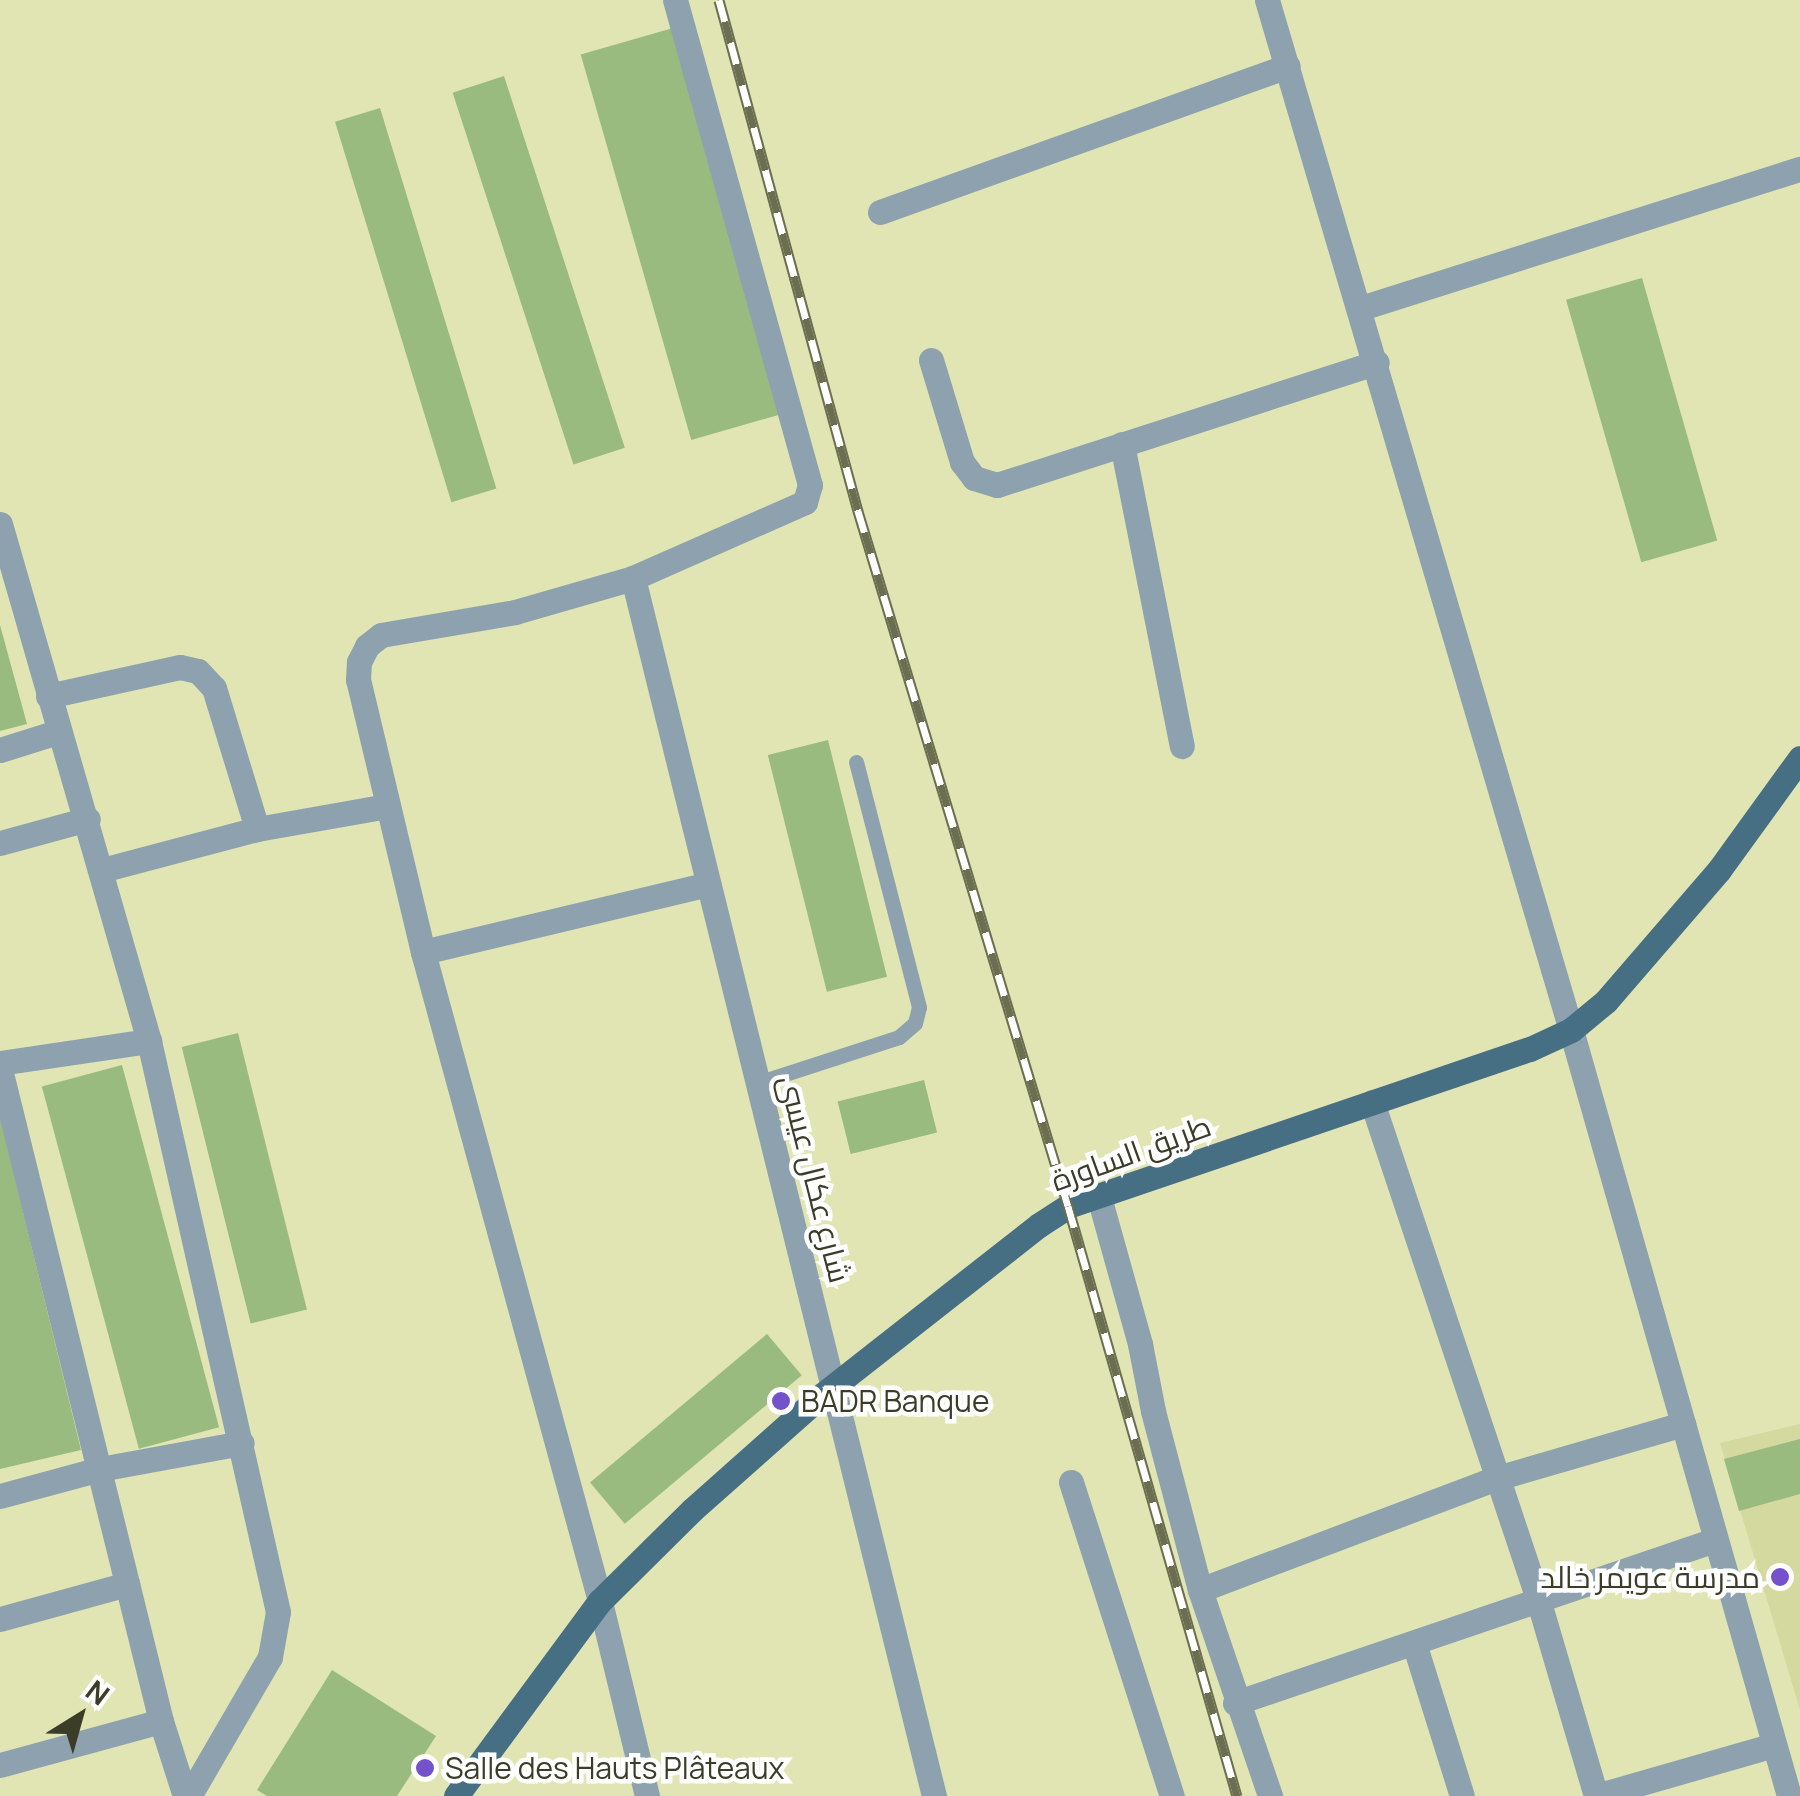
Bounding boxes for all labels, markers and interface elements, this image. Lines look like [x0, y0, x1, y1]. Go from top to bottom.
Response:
street label: شارع عكال عيسى [772, 1072, 858, 1286]
street label: طريق الساورة [1046, 1107, 1216, 1199]
place label: BADR Banque [801, 1383, 989, 1419]
marker: BADR Banque [770, 1390, 792, 1412]
place label: مدرسة عويمر خالد [1540, 1559, 1760, 1595]
marker: مدرسة عويمر خالد [1769, 1566, 1791, 1588]
north arrow [30, 1666, 130, 1766]
text: N [79, 1671, 118, 1713]
place label: Salle des Hauts Plâteaux [445, 1750, 784, 1786]
marker: Salle des Hauts Plâteaux [414, 1757, 436, 1779]

